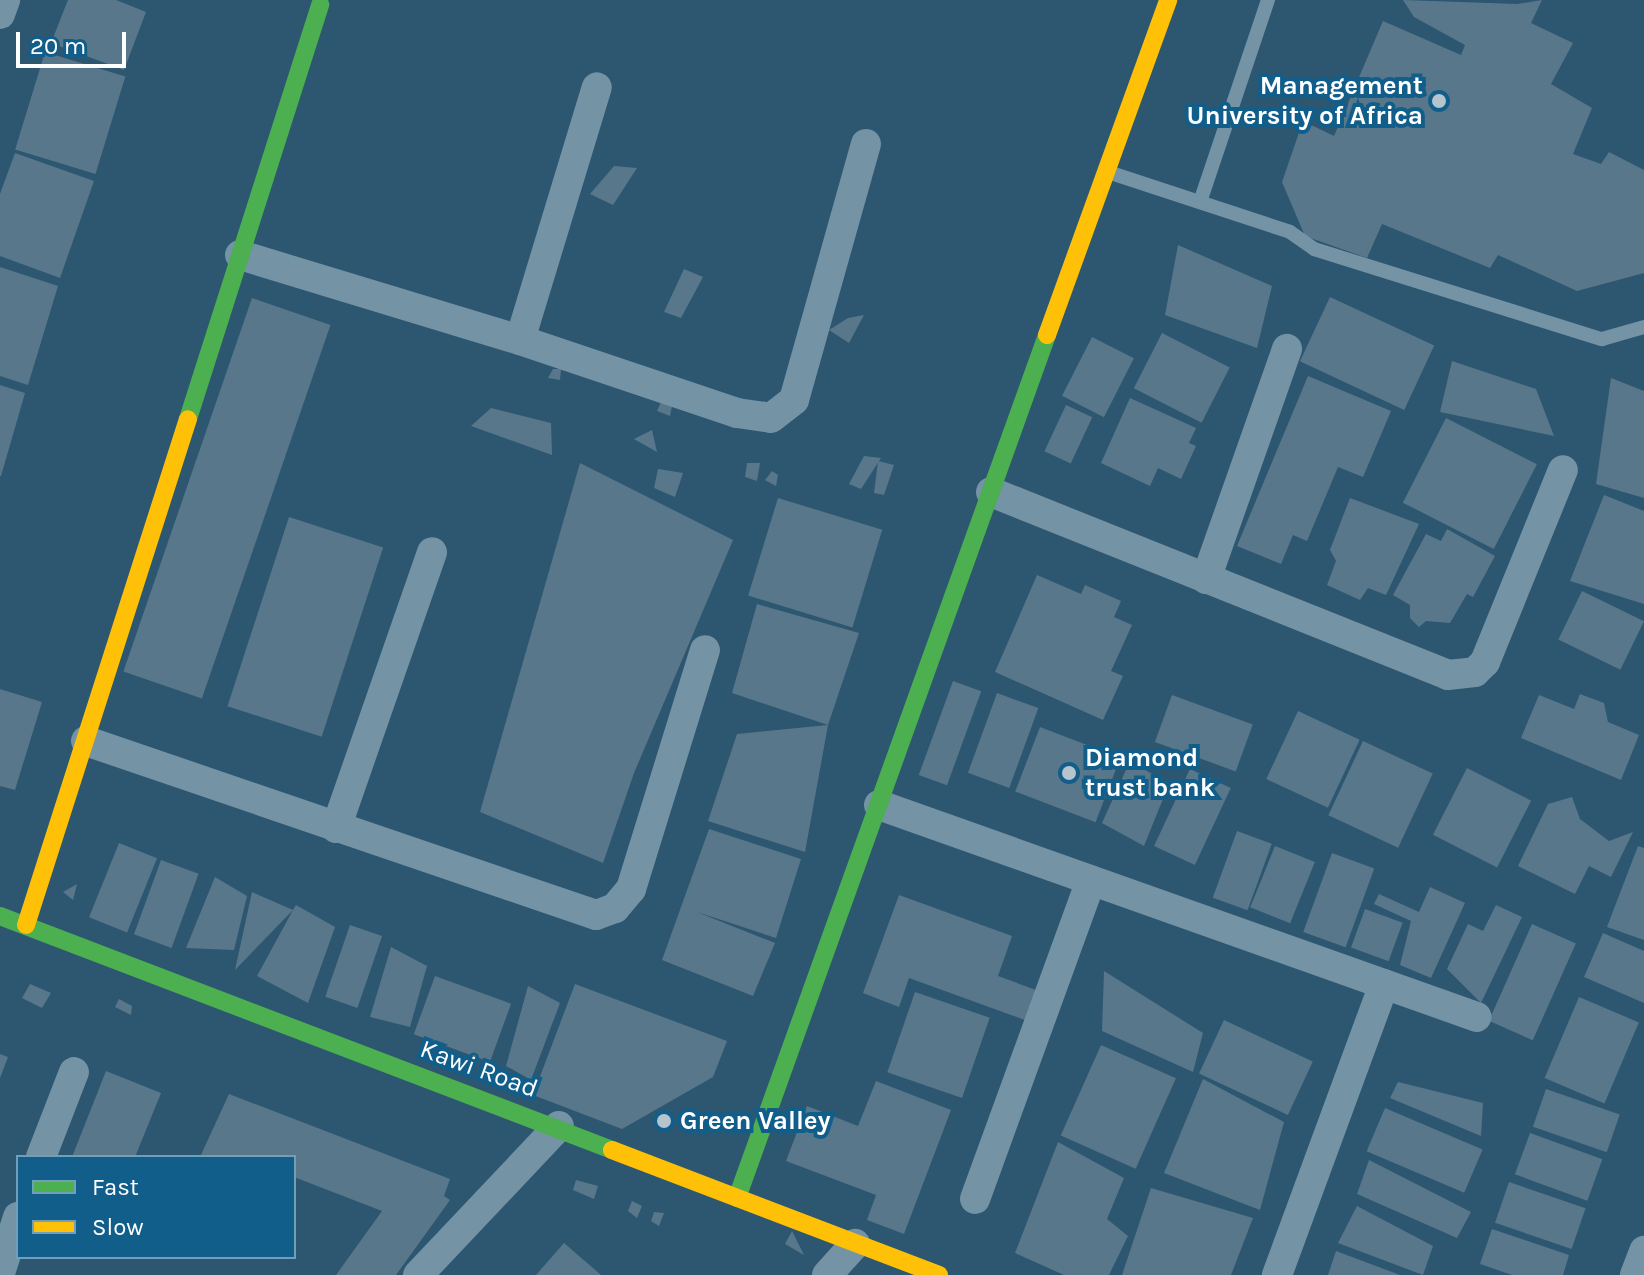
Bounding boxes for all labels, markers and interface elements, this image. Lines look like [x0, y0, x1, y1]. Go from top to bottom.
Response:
scale bar [20, 16, 130, 66]
text: 20 m [30, 32, 86, 60]
place label: Management University of Africa [1187, 70, 1423, 132]
marker: Management University of Africa [1430, 92, 1448, 110]
place label: Diamond trust bank [1085, 742, 1215, 804]
marker: Diamond trust bank [1060, 764, 1078, 782]
street label: Kawi Road [416, 1033, 542, 1105]
place label: Green Valley [680, 1105, 831, 1137]
marker: Green Valley [655, 1112, 673, 1130]
legend [16, 1155, 296, 1259]
text: Fast [92, 1173, 139, 1201]
text: Slow [92, 1213, 144, 1241]

